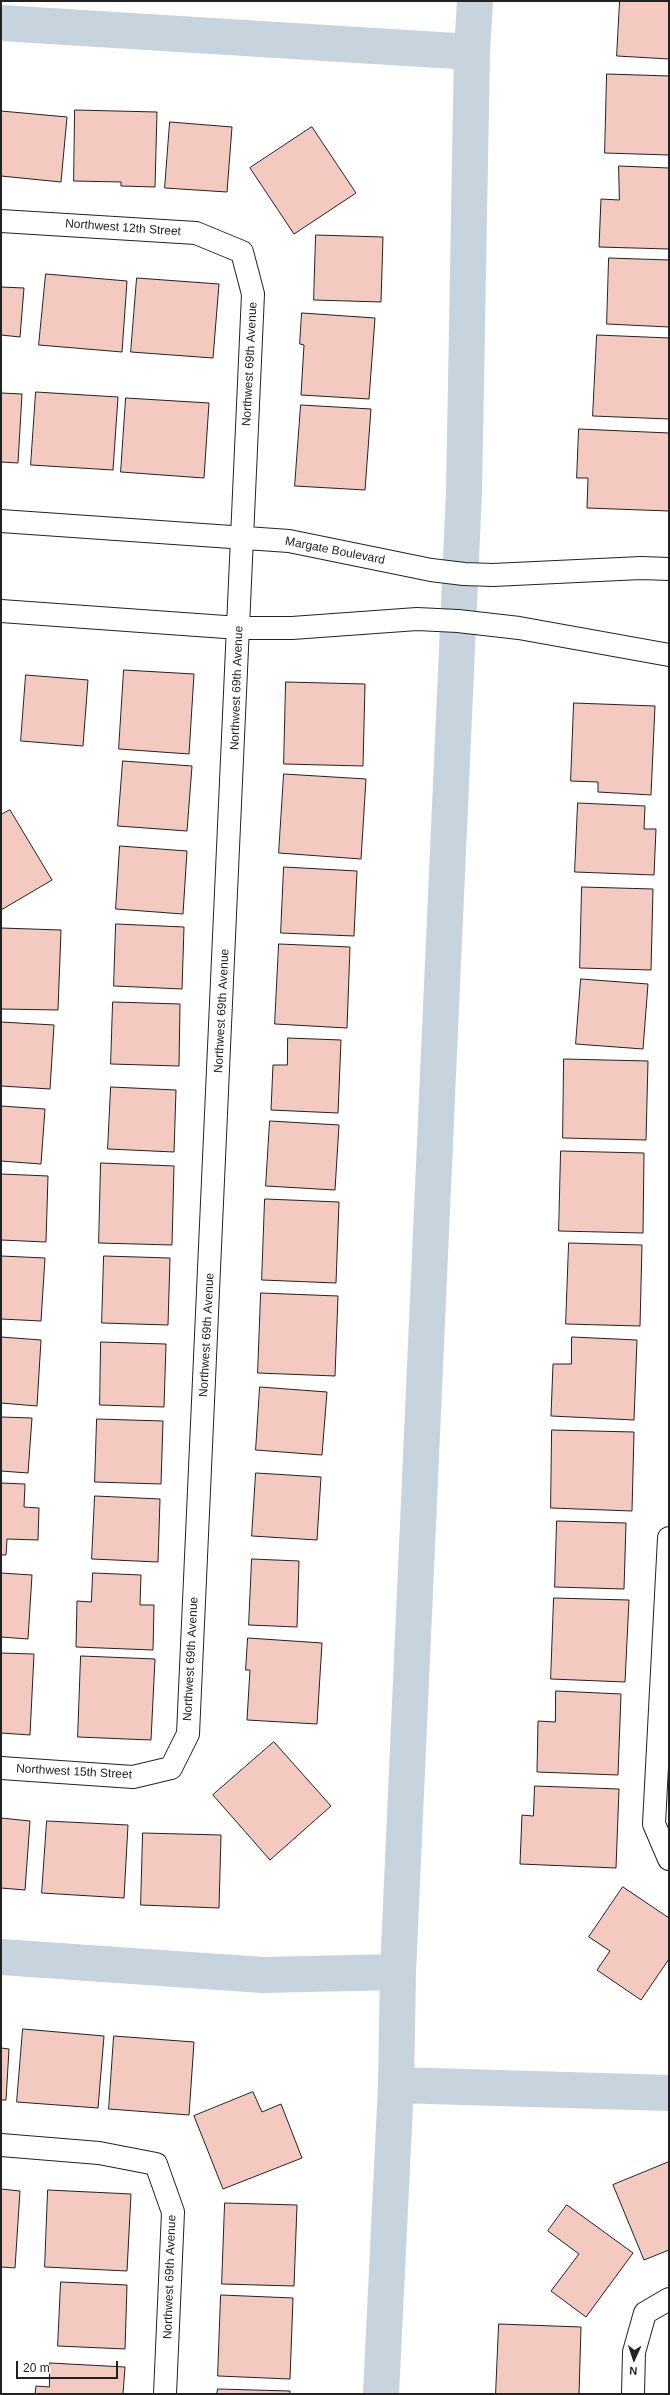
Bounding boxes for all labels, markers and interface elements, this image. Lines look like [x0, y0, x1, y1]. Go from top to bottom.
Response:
street label: Northwest 12th Street [65, 217, 181, 239]
street label: Northwest 69th Avenue [240, 301, 260, 427]
street label: Margate Boulevard [284, 534, 386, 568]
street label: Northwest 69th Avenue [228, 626, 246, 750]
street label: Northwest 69th Avenue [212, 948, 232, 1074]
street label: Northwest 69th Avenue [197, 1272, 217, 1398]
street label: Northwest 69th Avenue [181, 1596, 201, 1722]
street label: Northwest 15th Street [16, 1762, 132, 1782]
street label: Northwest 69th Avenue [161, 2215, 179, 2339]
north arrow [614, 2339, 654, 2379]
scale bar [18, 2353, 120, 2379]
text: 20 m [23, 2361, 50, 2375]
text: N [629, 2365, 638, 2377]

